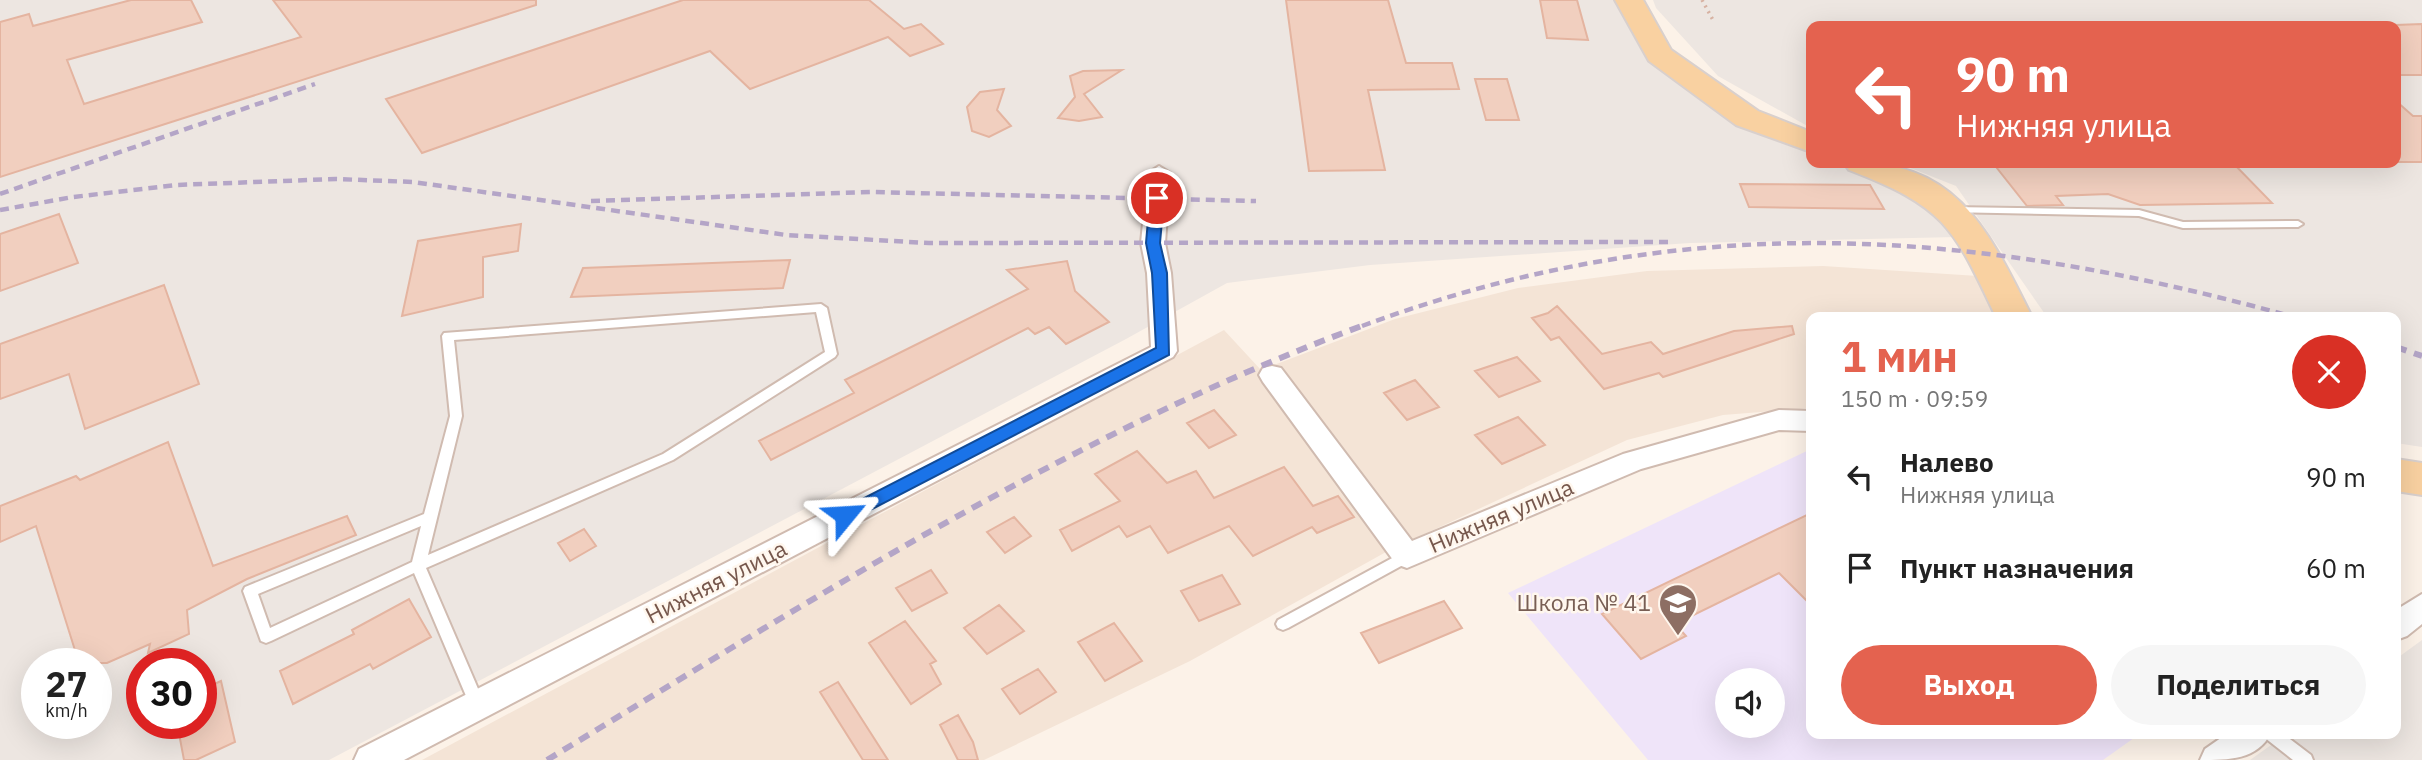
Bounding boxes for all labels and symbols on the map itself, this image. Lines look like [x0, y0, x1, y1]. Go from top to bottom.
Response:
pin [1127, 168, 1187, 228]
street label: Нижняя улица [1424, 471, 1578, 559]
position arrow [808, 478, 882, 552]
street label: Нижняя улица [640, 533, 791, 630]
school or university icon: Школа № 41 [1657, 582, 1699, 637]
place label: Школа № 41 [1517, 587, 1651, 617]
speed limit sign: 30 [126, 648, 217, 739]

